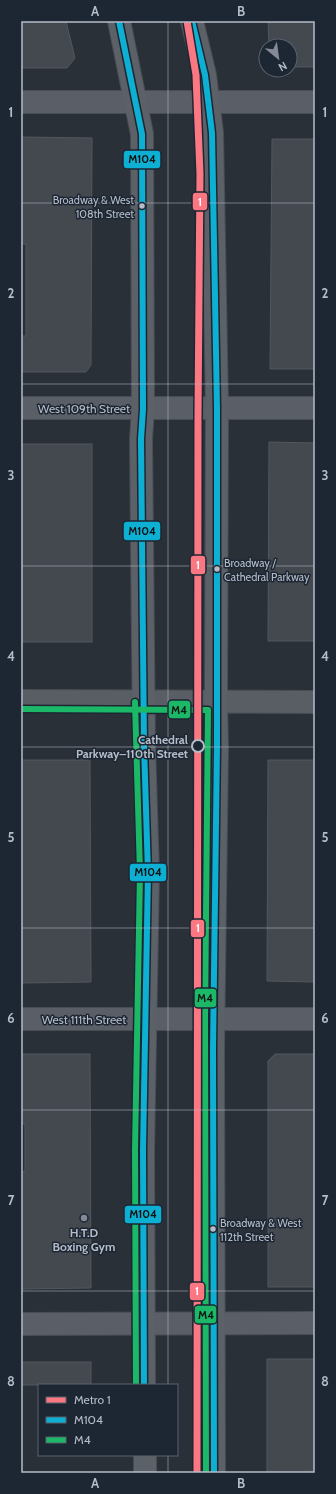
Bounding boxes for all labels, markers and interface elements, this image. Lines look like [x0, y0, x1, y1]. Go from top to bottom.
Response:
text: A [91, 3, 100, 19]
text: B [237, 3, 245, 19]
north arrow [258, 38, 298, 78]
text: N [276, 59, 290, 75]
text: 1 [9, 104, 13, 120]
text: 1 [323, 104, 327, 120]
line badge: M104 [123, 150, 161, 169]
text: M104 [128, 152, 156, 166]
line badge: 1 [192, 192, 208, 211]
place label: Broadway & West 108th Street [53, 193, 134, 221]
text: 1 [198, 195, 202, 209]
marker: Broadway & West 108th Street [137, 201, 147, 211]
text: 2 [8, 285, 15, 301]
text: 2 [322, 285, 329, 301]
street label: West 109th Street [38, 401, 130, 416]
text: 3 [7, 467, 15, 483]
text: 3 [321, 467, 329, 483]
line badge: M104 [123, 521, 161, 541]
text: M104 [128, 524, 156, 538]
line badge: 1 [190, 555, 206, 575]
place label: Broadway / Cathedral Parkway [224, 556, 310, 584]
text: 1 [196, 558, 200, 572]
marker: Broadway / Cathedral Parkway [212, 564, 222, 574]
text: 4 [7, 648, 15, 664]
text: 4 [321, 648, 329, 664]
line badge: M4 [168, 700, 191, 719]
text: M4 [171, 703, 187, 717]
place label: Cathedral Parkway–110th Street [76, 732, 188, 761]
marker: Cathedral Parkway–110th Street [191, 739, 205, 753]
text: 5 [8, 829, 15, 845]
text: 5 [322, 829, 329, 845]
line badge: M104 [129, 863, 167, 882]
text: M104 [134, 865, 162, 879]
line badge: 1 [190, 919, 205, 938]
text: 1 [196, 921, 200, 935]
line badge: M4 [194, 988, 217, 1008]
text: M4 [197, 991, 213, 1005]
text: 6 [7, 1010, 15, 1026]
text: 6 [321, 1010, 329, 1026]
street label: West 111th Street [42, 1012, 126, 1027]
text: 7 [8, 1192, 15, 1208]
text: 7 [322, 1192, 329, 1208]
line badge: M104 [124, 1205, 162, 1224]
text: M104 [129, 1207, 157, 1221]
marker: H.T.D Boxing Gym [79, 1213, 89, 1223]
place label: Broadway & West 112th Street [220, 1216, 302, 1244]
marker: Broadway & West 112th Street [208, 1224, 218, 1234]
place label: H.T.D Boxing Gym [53, 1225, 115, 1254]
line badge: 1 [189, 1282, 205, 1301]
text: 1 [195, 1284, 199, 1298]
line badge: M4 [194, 1305, 217, 1324]
text: M4 [198, 1308, 214, 1322]
text: 8 [7, 1373, 15, 1389]
text: 8 [321, 1373, 329, 1389]
legend [38, 1384, 178, 1456]
text: Metro 1 [74, 1392, 111, 1407]
text: M104 [74, 1412, 103, 1427]
text: M4 [74, 1432, 91, 1447]
text: A [91, 1475, 100, 1491]
text: B [237, 1475, 245, 1491]

